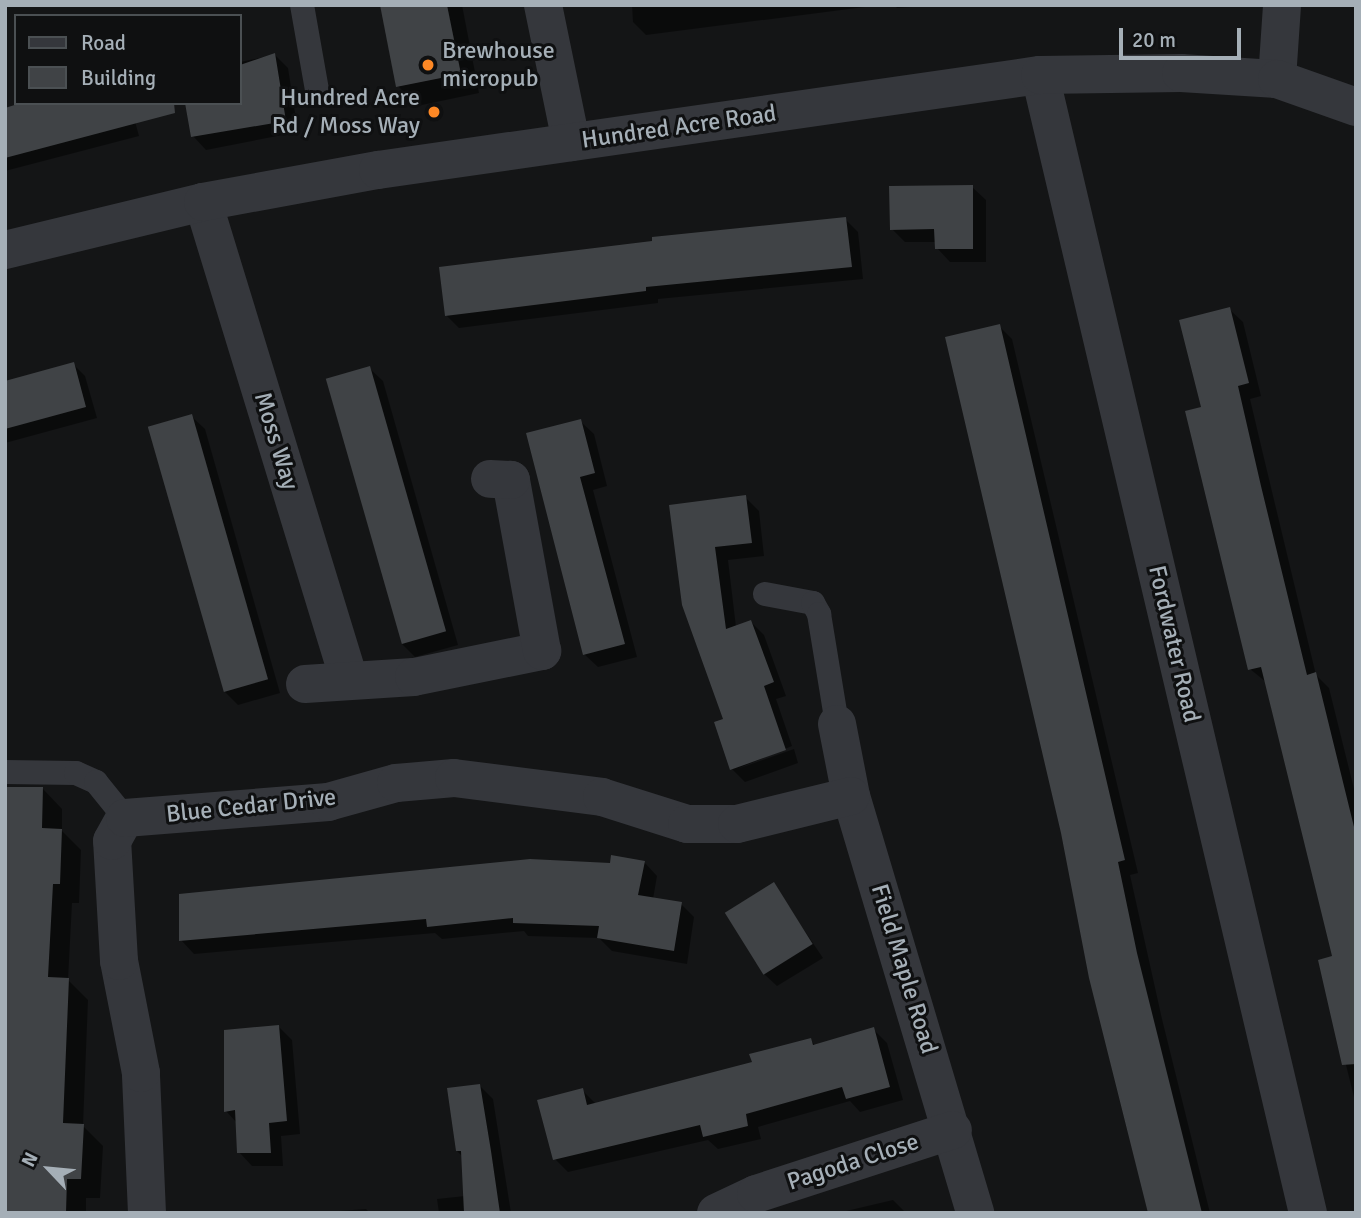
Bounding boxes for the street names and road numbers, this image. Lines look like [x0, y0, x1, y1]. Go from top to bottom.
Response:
street label: Hundred Acre Road [580, 99, 778, 155]
street label: Moss Way [248, 389, 304, 493]
street label: Fordwater Road [1142, 563, 1206, 725]
street label: Blue Cedar Drive [165, 783, 337, 829]
street label: Field Maple Road [865, 881, 943, 1057]
street label: Pagoda Close [784, 1127, 922, 1197]

